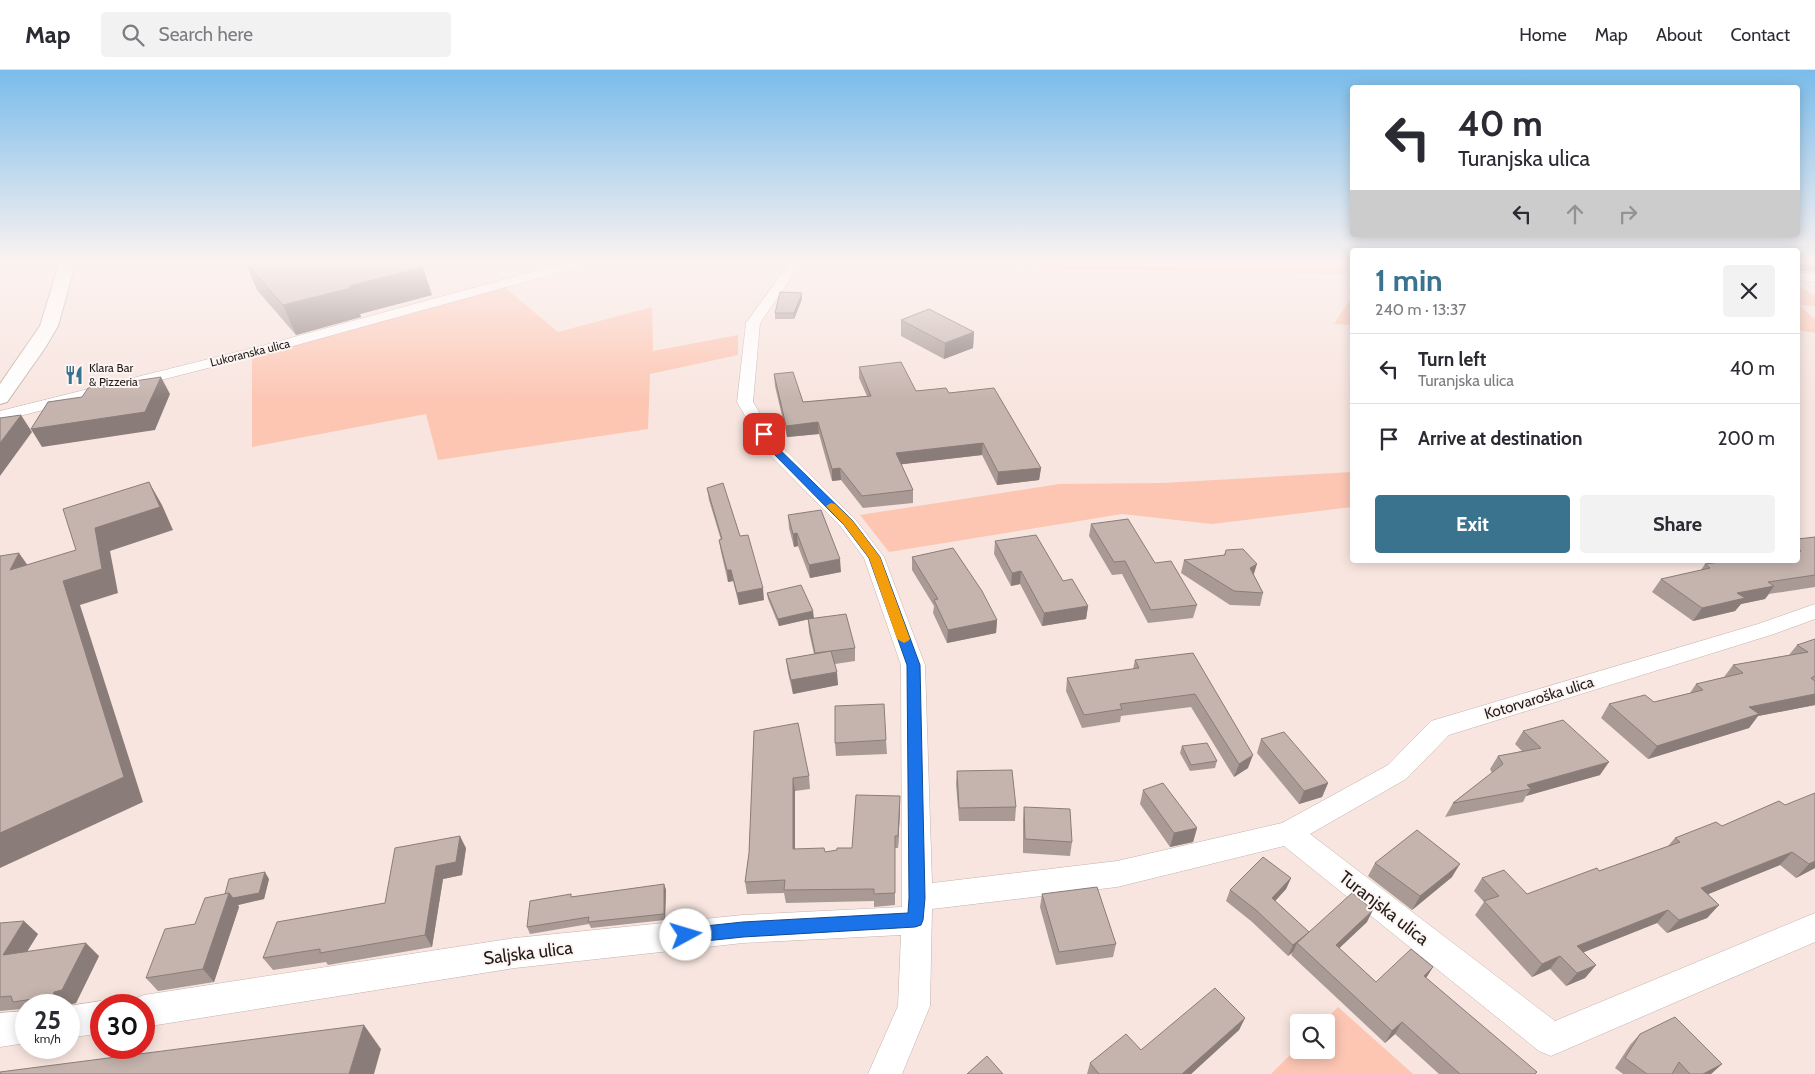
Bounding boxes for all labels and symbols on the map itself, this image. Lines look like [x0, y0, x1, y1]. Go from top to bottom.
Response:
street label: Lukoranska ulica [208, 335, 292, 370]
place label: Klara Bar & Pizzeria [89, 360, 138, 389]
restaurant icon: Klara Bar & Pizzeria [63, 364, 85, 386]
pin [743, 413, 785, 455]
street label: Kotorvaroška ulica [1482, 673, 1597, 723]
street label: Turanjska ulica [1335, 866, 1434, 950]
position arrow [659, 908, 711, 960]
street label: Saljska ulica [482, 937, 574, 969]
speed limit sign: 30 [90, 994, 155, 1059]

